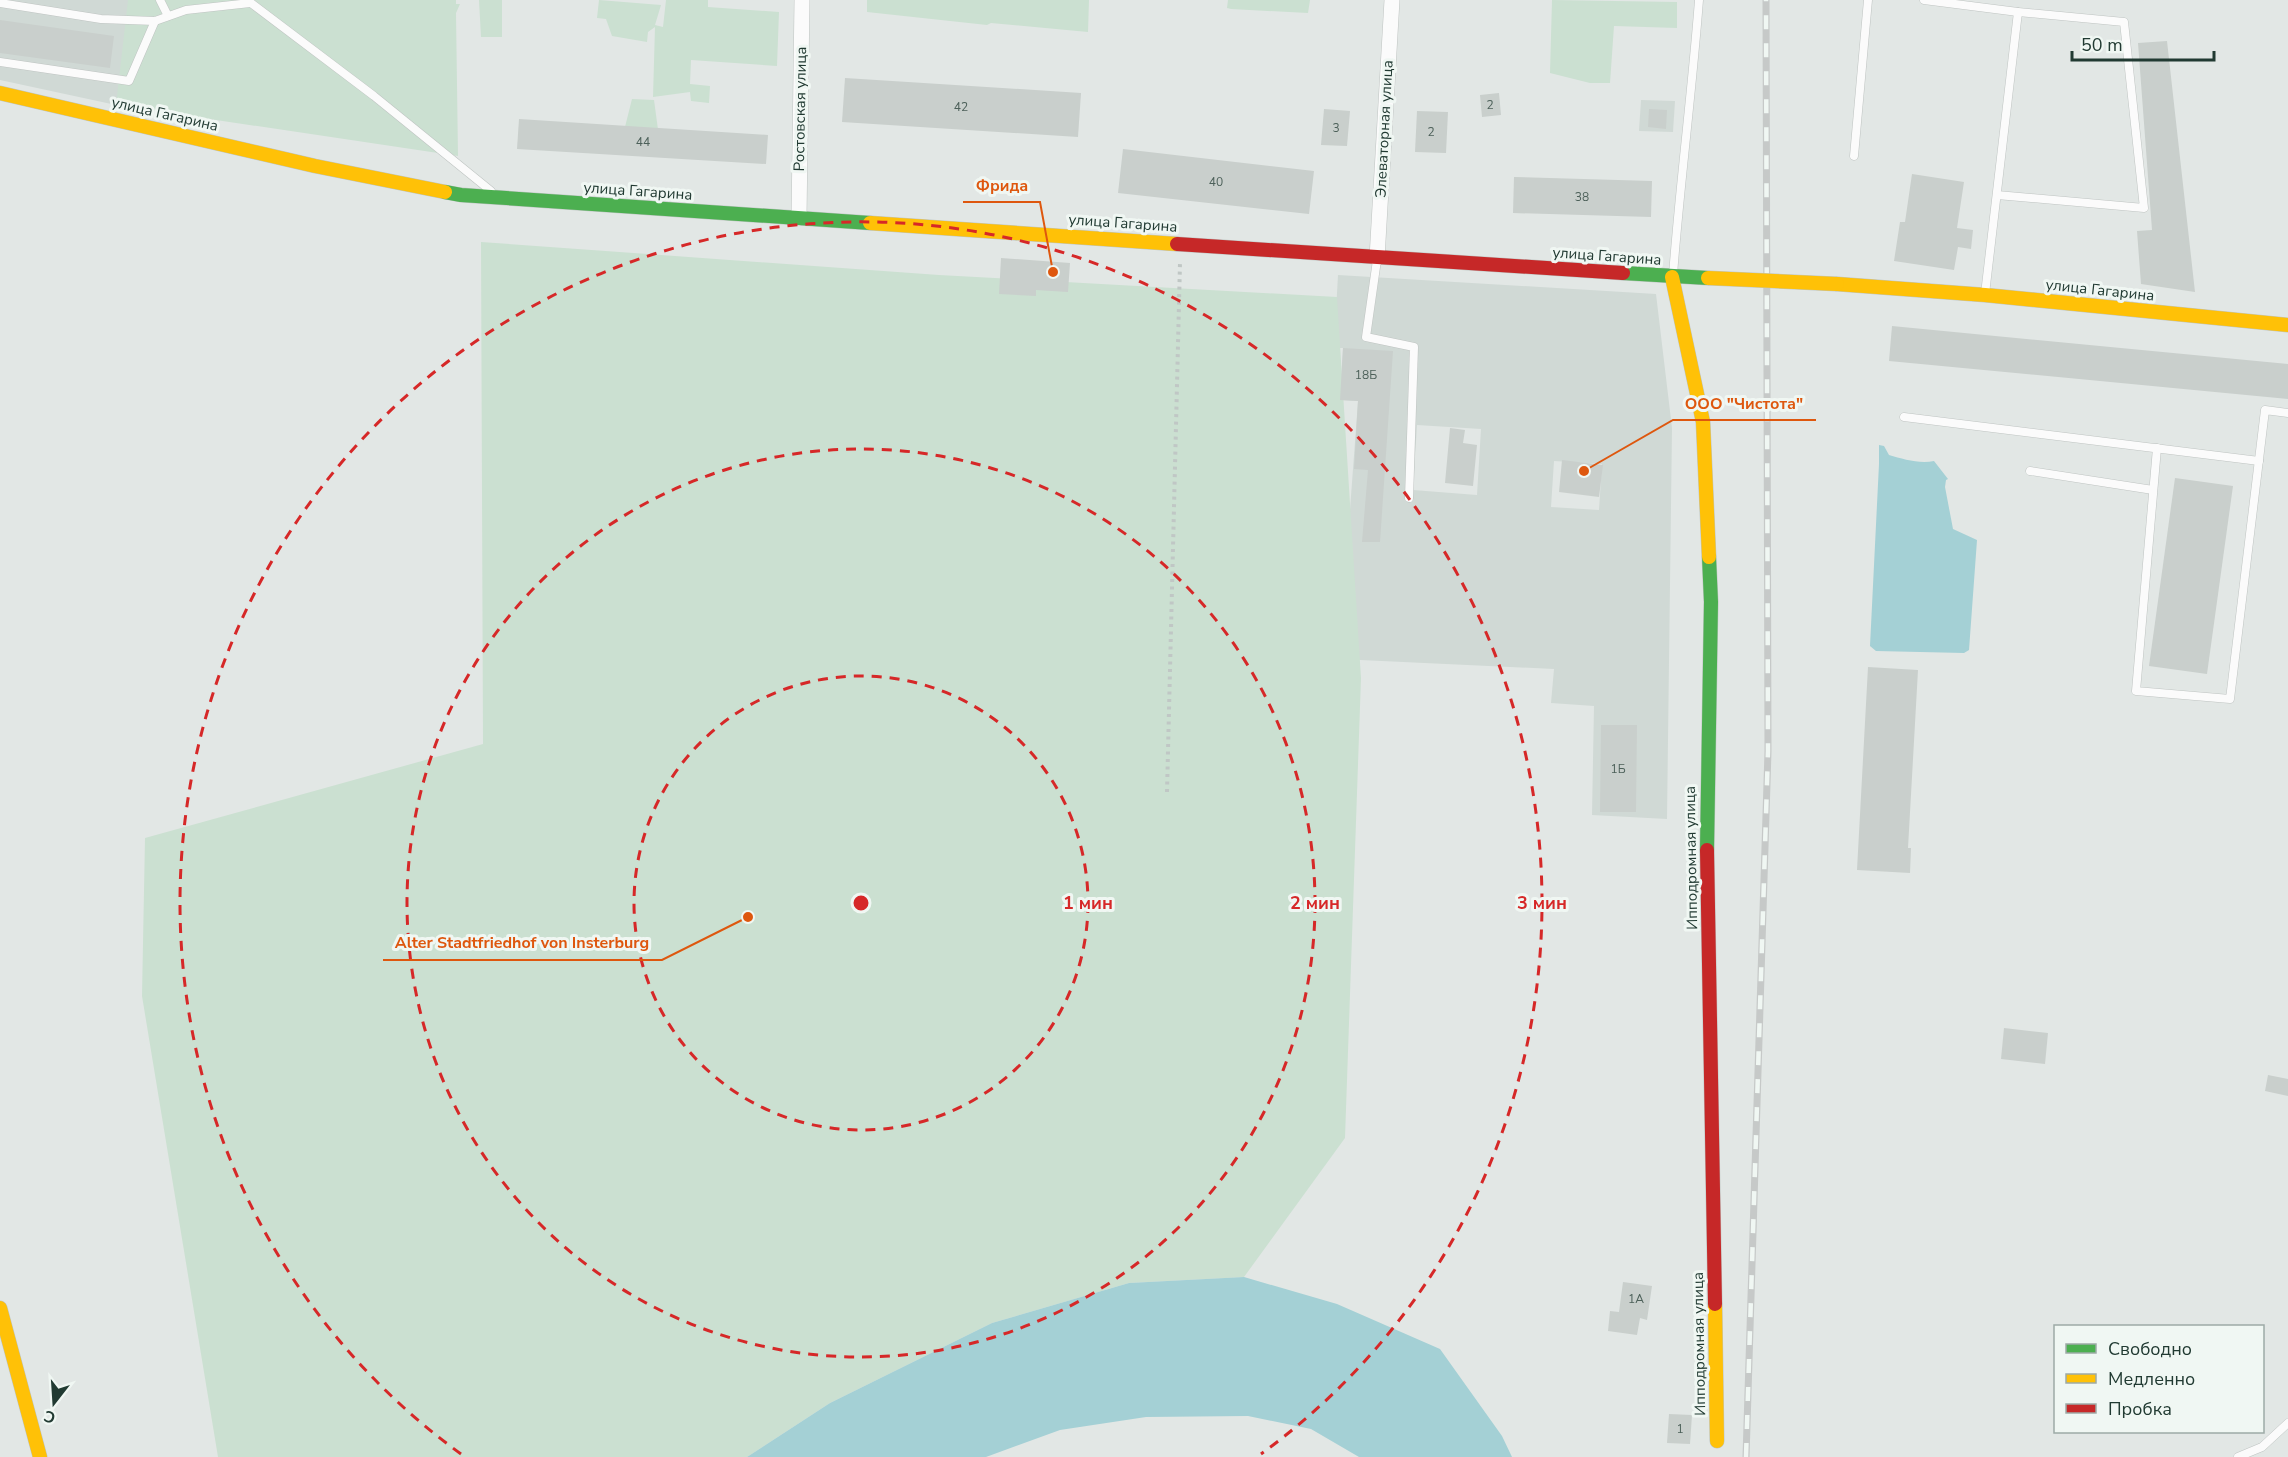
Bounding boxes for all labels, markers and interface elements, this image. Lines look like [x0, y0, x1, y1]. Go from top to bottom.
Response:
scale bar [2072, 24, 2214, 62]
text: 50 m [2081, 33, 2123, 57]
street label: Ростовская улица [789, 46, 811, 172]
street label: Элеваторная улица [1370, 60, 1398, 198]
street label: улица Гагарина [110, 92, 220, 136]
house number: 2 [1486, 97, 1494, 113]
house number: 42 [954, 99, 968, 115]
house number: 3 [1332, 120, 1340, 136]
house number: 2 [1427, 124, 1435, 140]
house number: 44 [636, 134, 650, 150]
callout: Фрида [963, 168, 1040, 202]
house number: 40 [1209, 174, 1223, 190]
text: Фрида [976, 175, 1028, 197]
street label: улица Гагарина [583, 177, 693, 205]
house number: 38 [1575, 189, 1589, 205]
street label: улица Гагарина [1068, 209, 1178, 237]
street label: улица Гагарина [1552, 242, 1662, 270]
street label: улица Гагарина [2045, 274, 2155, 306]
house number: 18Б [1355, 367, 1377, 383]
callout: ООО "Чистота" [1673, 386, 1816, 420]
text: ООО "Чистота" [1685, 393, 1803, 415]
house number: 1Б [1610, 761, 1626, 777]
street label: Ипподромная улица [1680, 786, 1702, 930]
text: 1 мин [1063, 891, 1113, 915]
text: 2 мин [1290, 891, 1340, 915]
text: 3 мин [1517, 891, 1567, 915]
centre of rings [851, 893, 871, 913]
callout: Alter Stadtfriedhof von Insterburg [383, 926, 662, 960]
text: Alter Stadtfriedhof von Insterburg [395, 932, 649, 954]
street label: Ипподромная улица [1688, 1272, 1710, 1416]
house number: 1А [1628, 1291, 1644, 1307]
legend [2054, 1325, 2264, 1433]
text: Свободно [2108, 1337, 2192, 1361]
text: Медленно [2108, 1367, 2195, 1391]
north arrow [24, 1373, 84, 1433]
text: Пробка [2108, 1397, 2172, 1421]
text: С [41, 1404, 58, 1428]
house number: 1 [1676, 1421, 1684, 1437]

